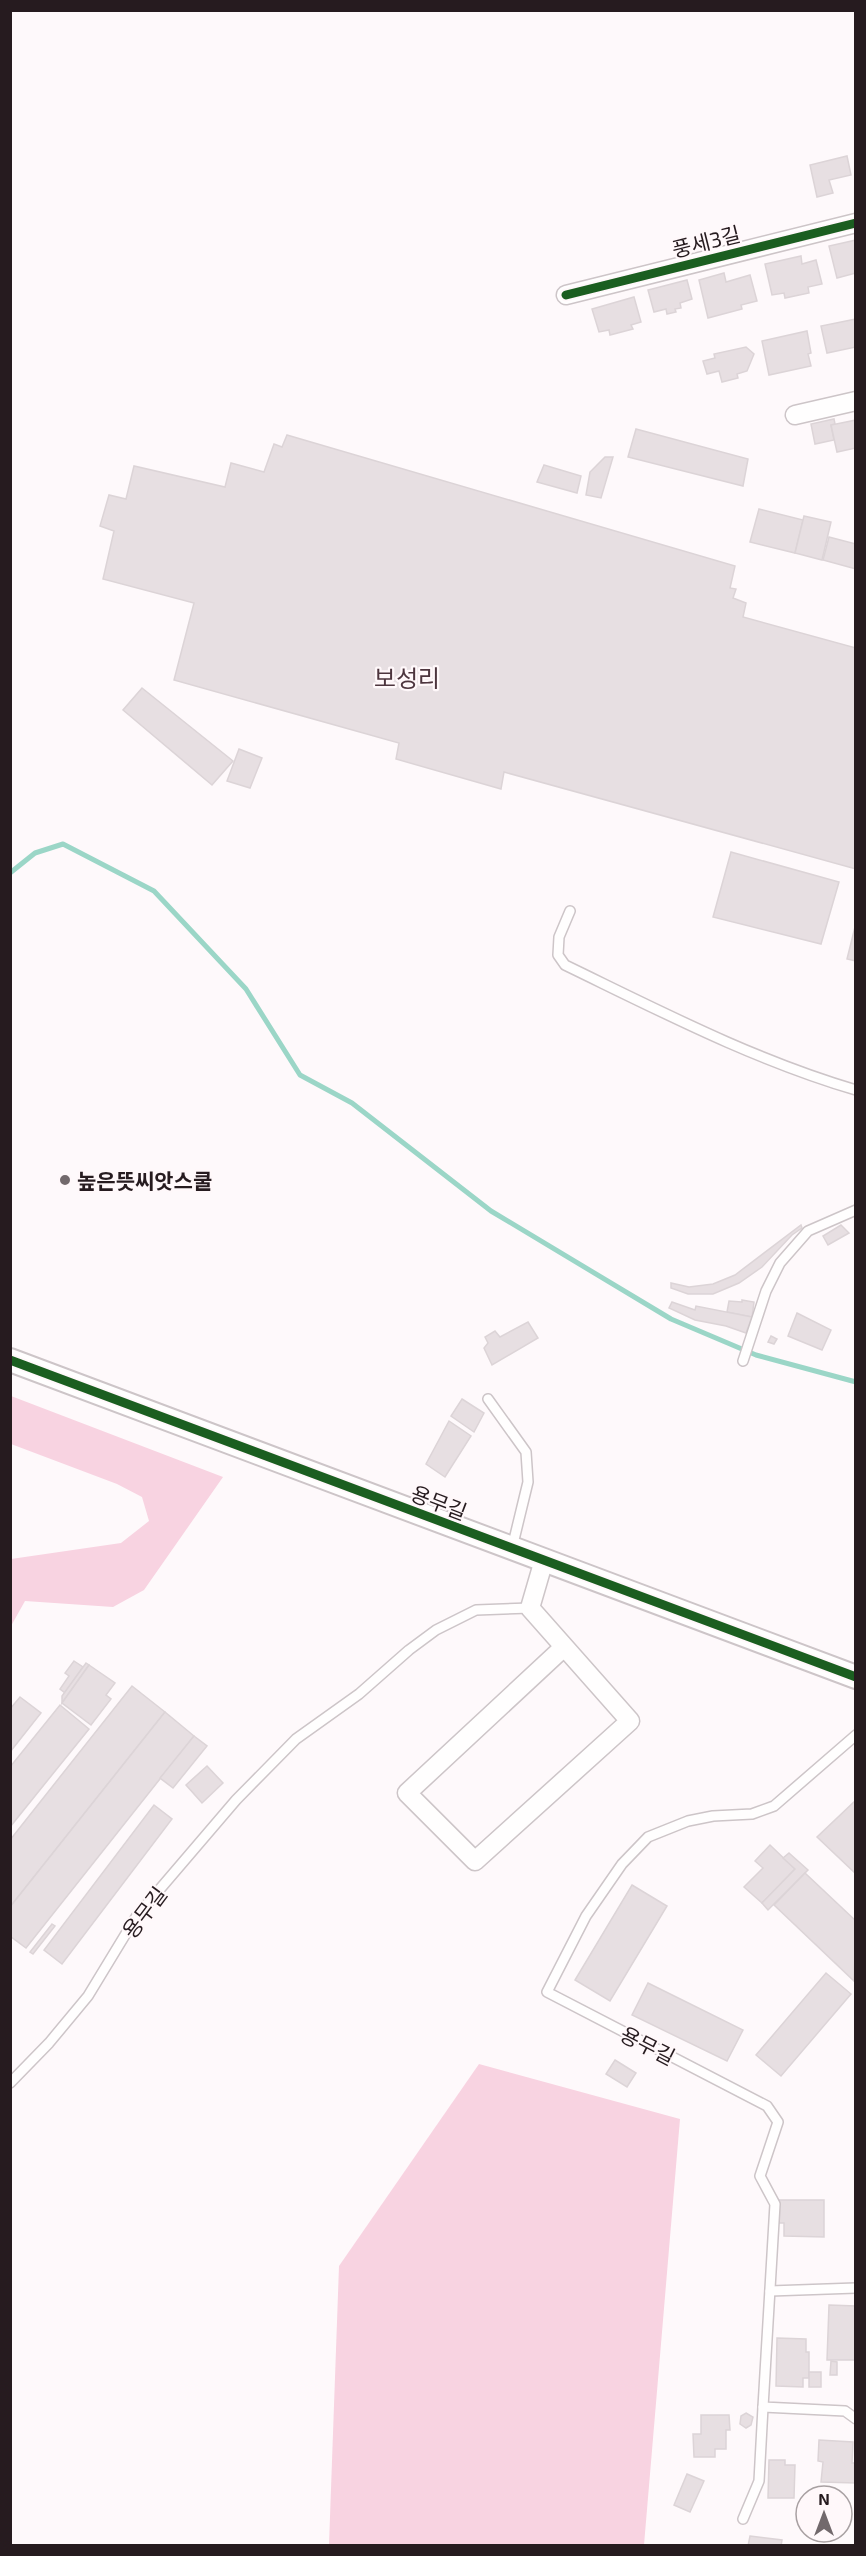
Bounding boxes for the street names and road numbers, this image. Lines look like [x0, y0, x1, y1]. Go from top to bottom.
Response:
street label: 풍세3길 [669, 220, 743, 262]
street label: 용무길 [407, 1480, 471, 1524]
street label: 용무길 [117, 1881, 171, 1943]
street label: 용무길 [616, 2021, 680, 2069]

